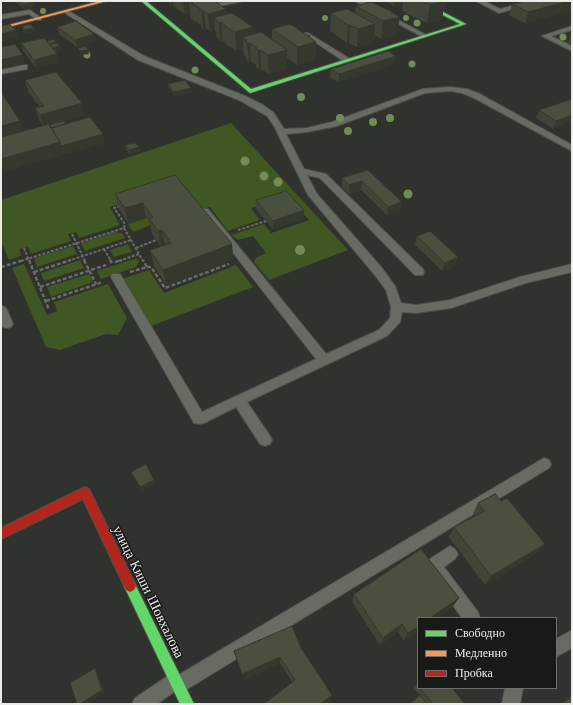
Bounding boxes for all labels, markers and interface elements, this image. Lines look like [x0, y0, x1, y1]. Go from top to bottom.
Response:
street label: улица Киши Шовхалова [109, 523, 187, 661]
legend [417, 617, 557, 689]
text: Свободно [455, 625, 505, 640]
text: Медленно [455, 645, 507, 660]
text: Пробка [455, 665, 493, 680]

